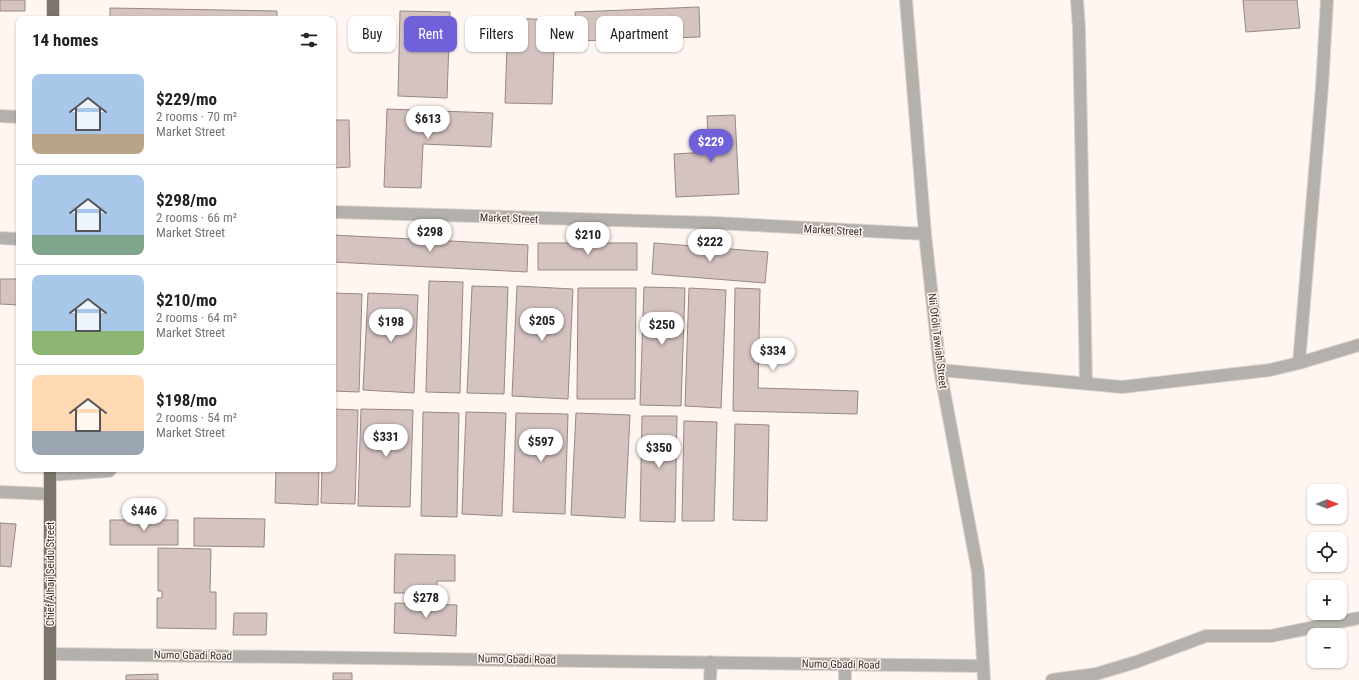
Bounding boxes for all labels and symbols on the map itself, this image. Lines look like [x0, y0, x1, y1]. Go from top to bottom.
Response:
pin: $613 [404, 106, 452, 140]
pin: $229 [687, 129, 735, 163]
street label: Market Street [480, 211, 538, 226]
pin: $298 [406, 219, 454, 253]
pin: $210 [564, 222, 612, 256]
street label: Market Street [803, 222, 863, 239]
pin: $222 [686, 229, 734, 263]
street label: Nii Ofoli Tawiah Street [925, 292, 950, 390]
pin: $205 [518, 308, 566, 342]
pin: $198 [367, 309, 415, 343]
pin: $250 [638, 312, 686, 346]
pin: $334 [749, 338, 797, 372]
pin: $331 [362, 424, 410, 458]
pin: $597 [517, 429, 565, 463]
pin: $350 [635, 435, 683, 469]
north arrow [1307, 484, 1347, 524]
pin: $446 [120, 498, 168, 532]
street label: Chief Alhaji Seidu Street [44, 522, 57, 626]
pin: $278 [402, 585, 450, 619]
street label: Numo Gbadi Road [154, 648, 232, 663]
street label: Numo Gbadi Road [478, 652, 556, 667]
street label: Numo Gbadi Road [802, 657, 880, 672]

